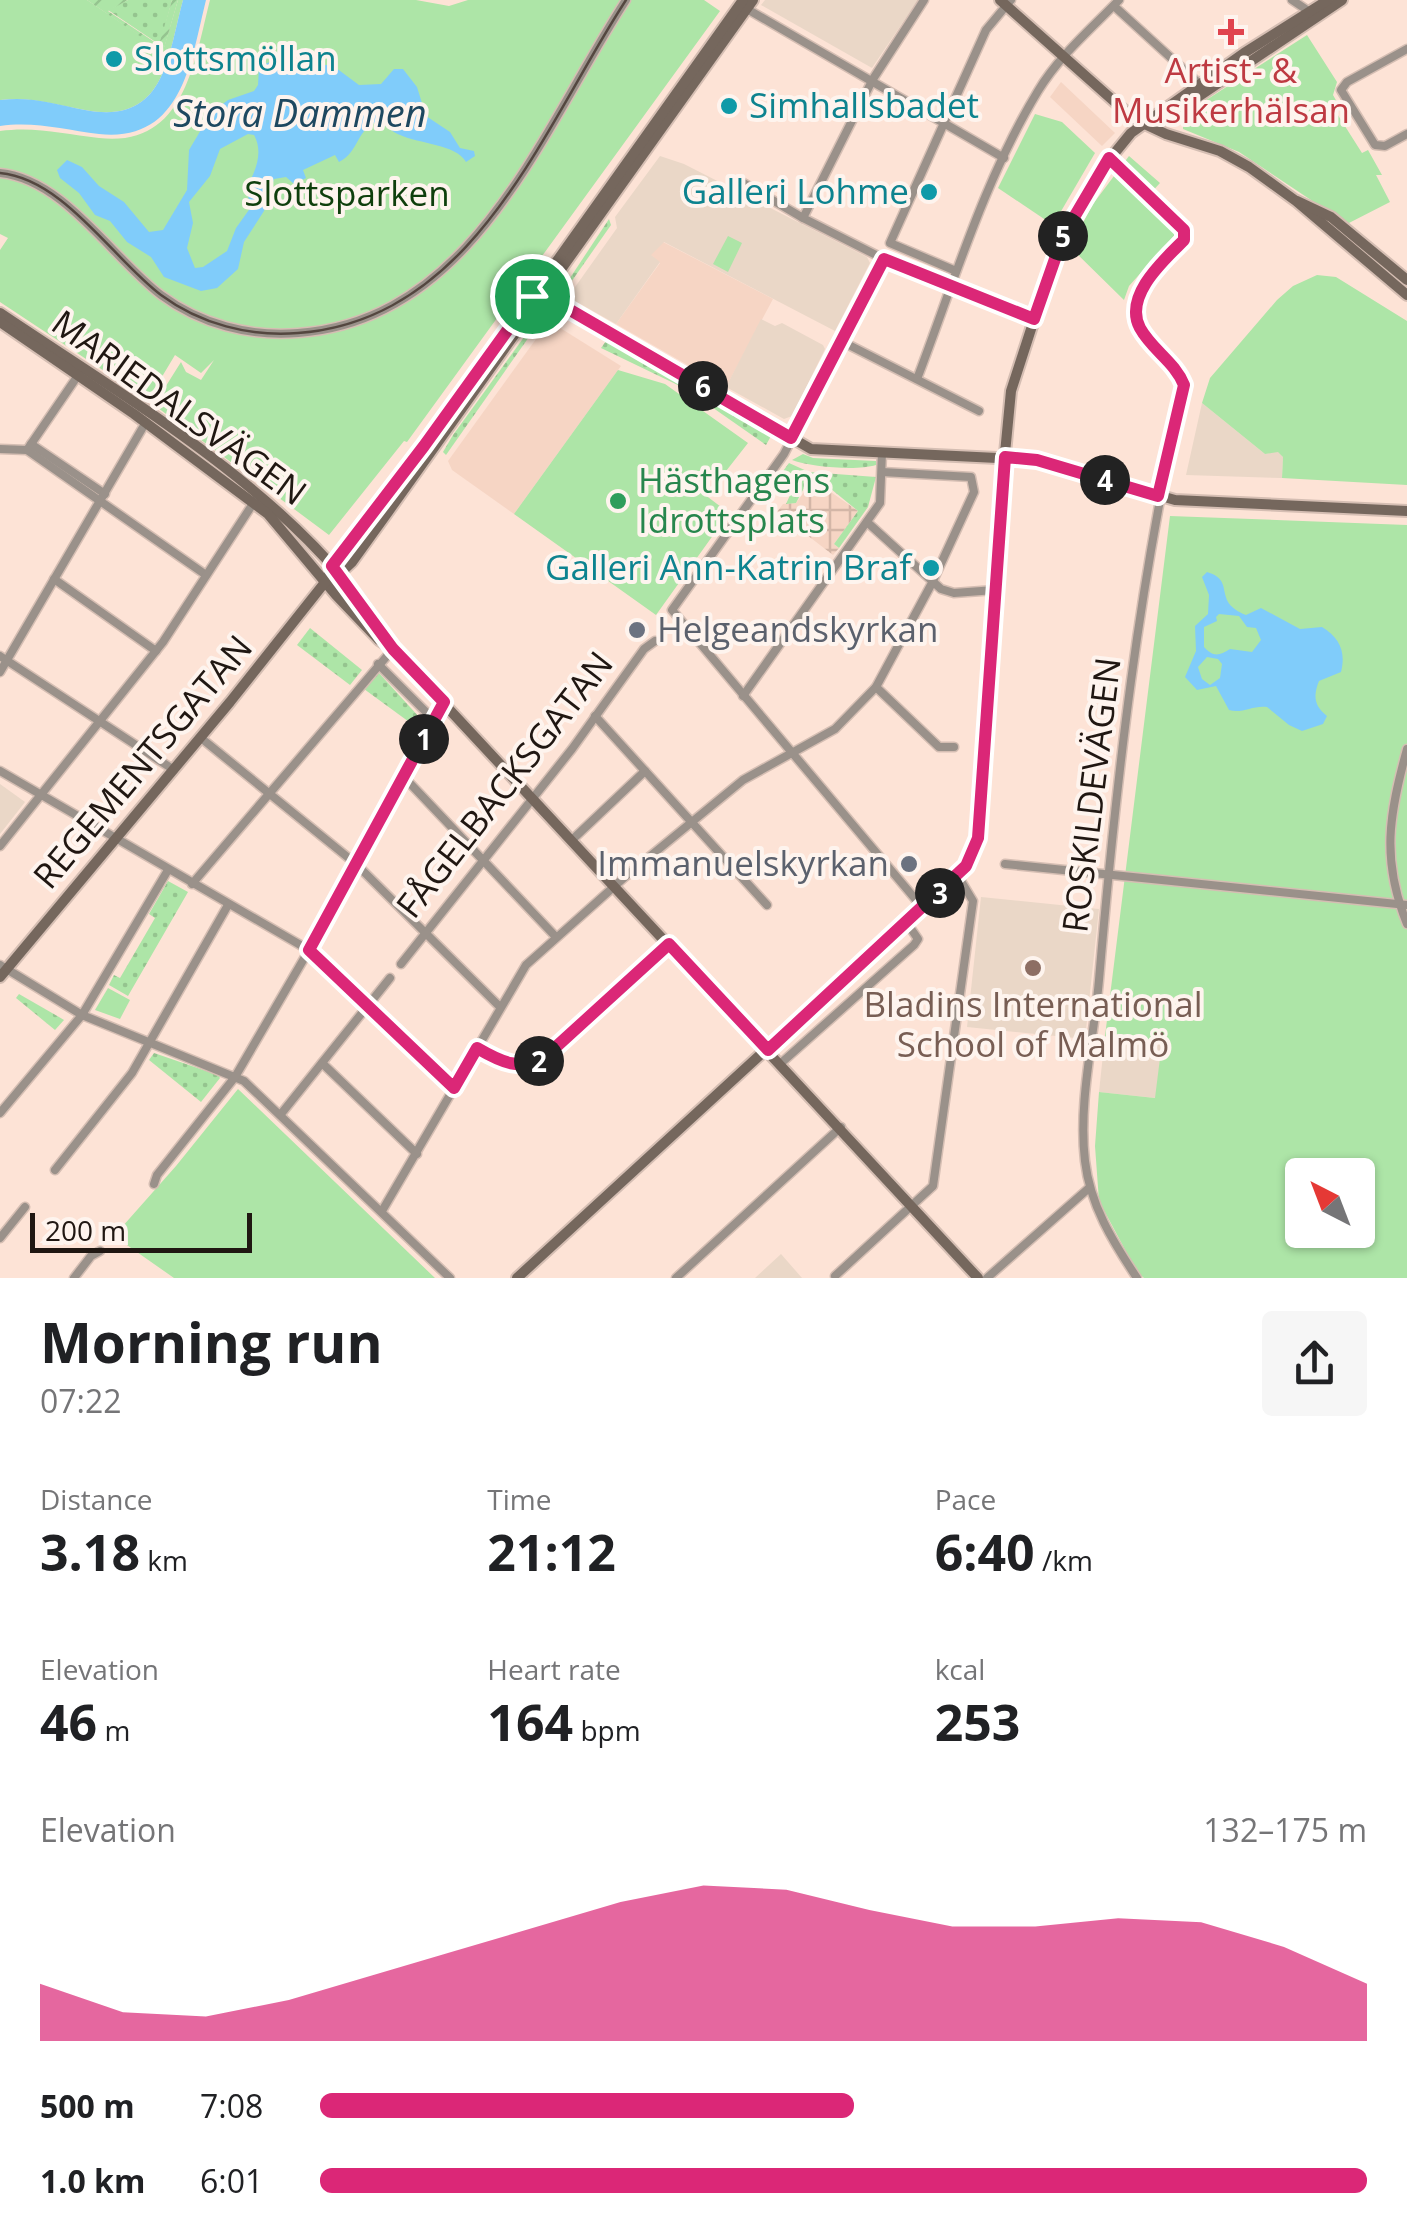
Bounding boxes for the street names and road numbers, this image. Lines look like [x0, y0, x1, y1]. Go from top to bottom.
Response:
street label: MARIEDALSVÄGEN [43, 299, 317, 515]
street label: REGEMENTSGATAN [22, 624, 262, 898]
street label: FÅGELBACKSGATAN [385, 641, 623, 927]
street label: ROSKILDEVÄGEN [1050, 655, 1131, 935]

